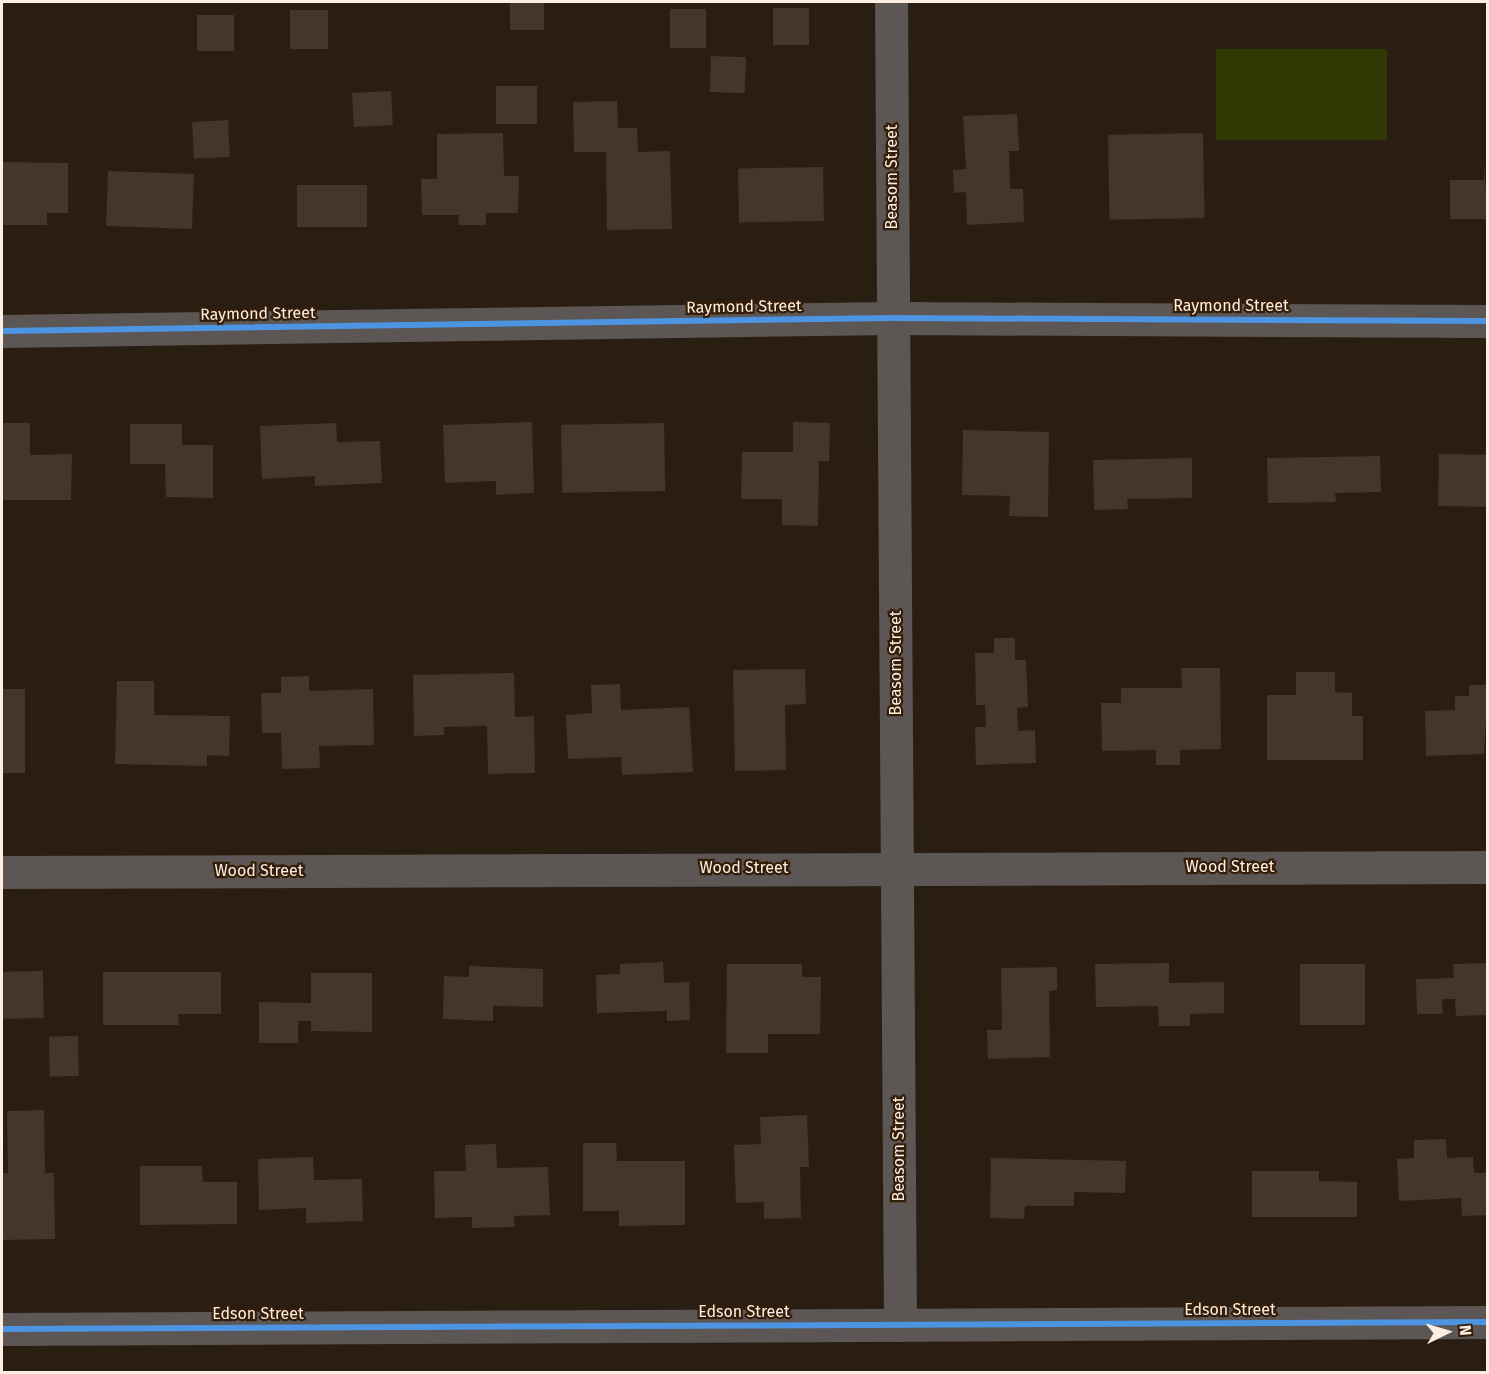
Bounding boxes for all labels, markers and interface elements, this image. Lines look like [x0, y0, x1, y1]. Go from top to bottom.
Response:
street label: Beasom Street [882, 124, 902, 230]
street label: Raymond Street [686, 296, 802, 318]
street label: Raymond Street [1173, 296, 1289, 316]
street label: Raymond Street [200, 303, 316, 325]
street label: Beasom Street [886, 610, 906, 716]
street label: Wood Street [1186, 857, 1274, 877]
street label: Wood Street [700, 858, 788, 878]
street label: Wood Street [215, 861, 303, 881]
street label: Beasom Street [889, 1096, 909, 1202]
street label: Edson Street [1184, 1300, 1276, 1320]
street label: Edson Street [698, 1302, 790, 1322]
north arrow [1417, 1302, 1477, 1362]
street label: Edson Street [212, 1304, 304, 1324]
text: N [1456, 1324, 1475, 1336]

